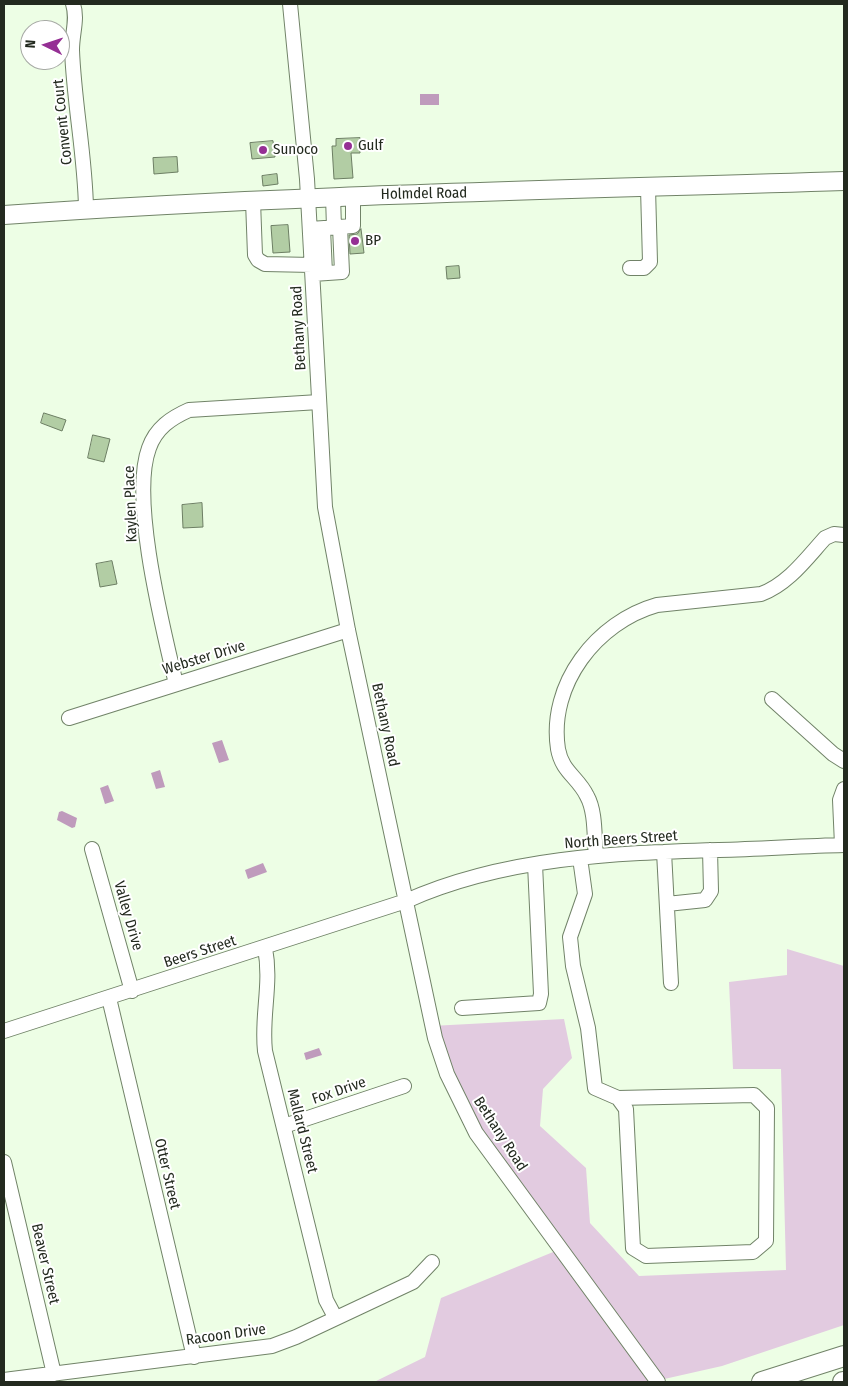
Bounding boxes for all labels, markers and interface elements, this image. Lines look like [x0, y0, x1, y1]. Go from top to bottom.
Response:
north arrow [20, 20, 70, 70]
text: N [22, 39, 39, 49]
street label: Convent Court [50, 78, 76, 166]
place label: Gulf [358, 137, 383, 155]
marker: Gulf [342, 140, 354, 152]
place label: Sunoco [273, 141, 318, 159]
marker: Sunoco [257, 144, 269, 156]
street label: Holmdel Road [381, 184, 467, 204]
place label: BP [365, 232, 381, 250]
marker: BP [349, 235, 361, 247]
street label: Bethany Road [288, 285, 310, 371]
street label: Kaylen Place [121, 465, 141, 543]
street label: Webster Drive [160, 637, 248, 679]
street label: Bethany Road [367, 682, 403, 768]
street label: North Beers Street [564, 827, 678, 853]
street label: Valley Drive [110, 879, 146, 953]
street label: Beers Street [162, 932, 238, 972]
street label: Fox Drive [310, 1073, 368, 1109]
street label: Mallard Street [283, 1087, 321, 1175]
street label: Bethany Road [469, 1094, 531, 1174]
street label: Otter Street [150, 1137, 184, 1211]
street label: Beaver Street [27, 1222, 63, 1306]
street label: Racoon Drive [185, 1320, 267, 1350]

